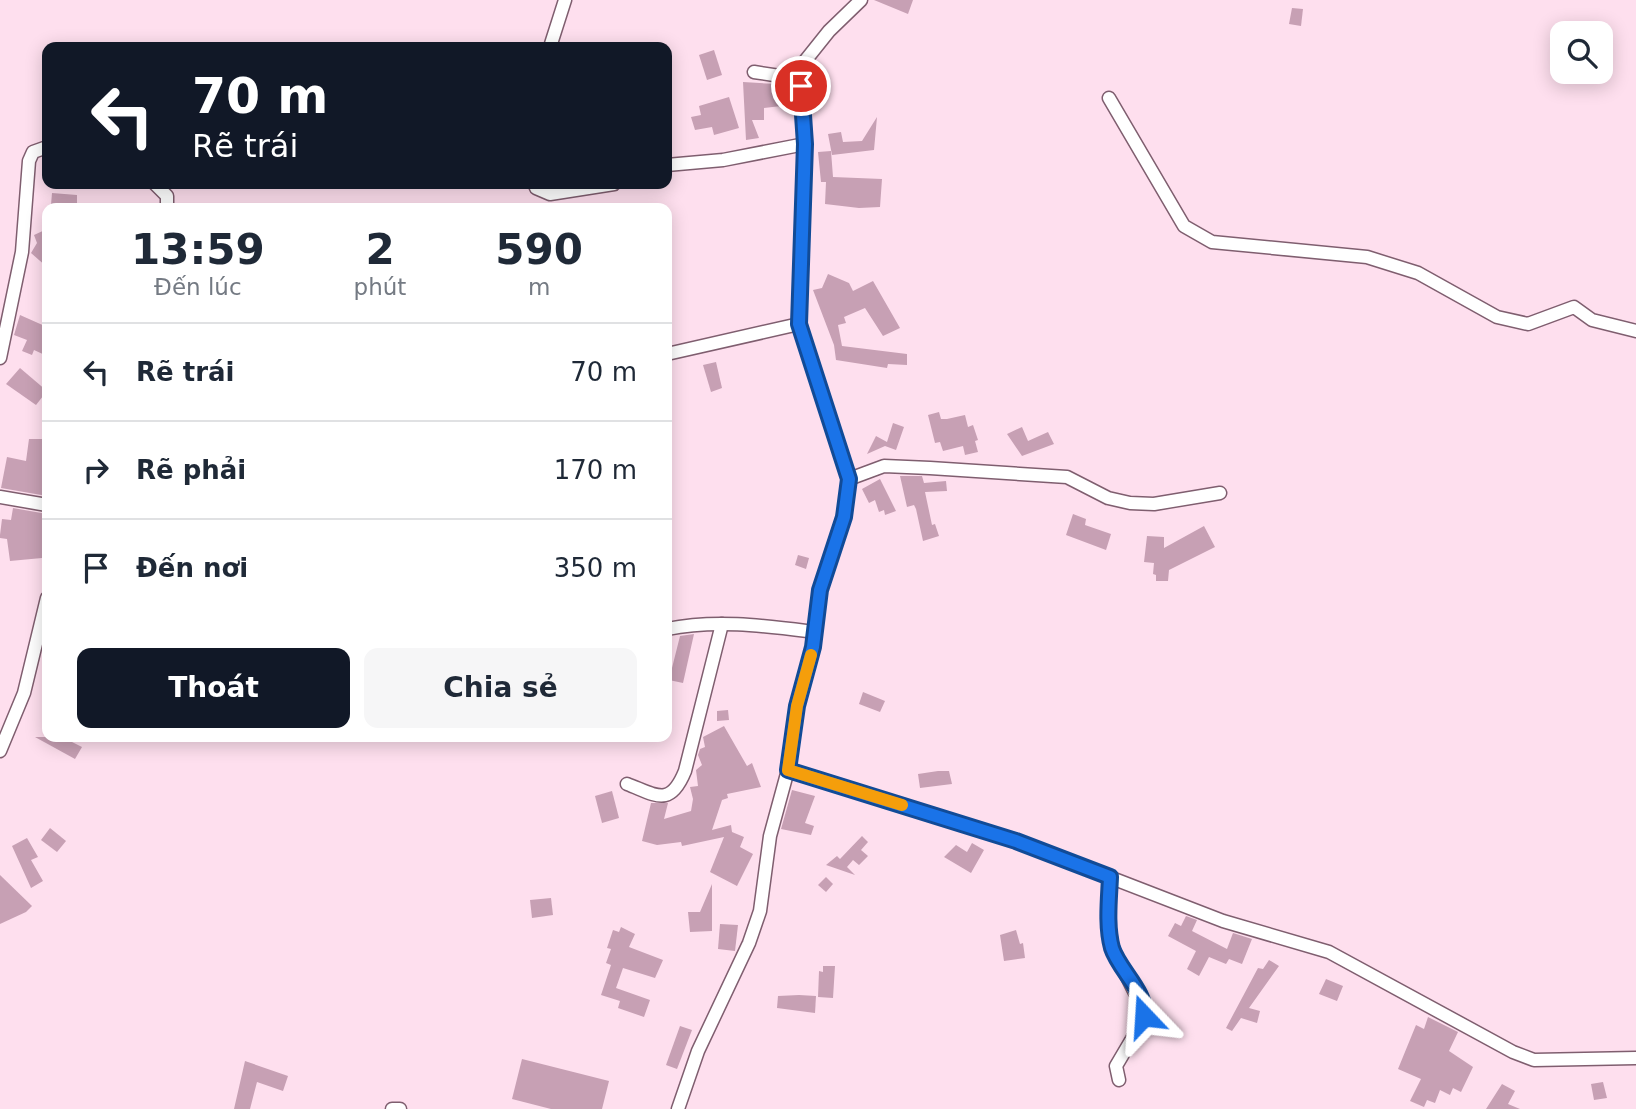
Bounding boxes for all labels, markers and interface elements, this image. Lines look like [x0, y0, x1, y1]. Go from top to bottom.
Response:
map controls [1550, 21, 1613, 84]
button: search [1550, 21, 1613, 84]
pin [771, 56, 831, 116]
icon: arrive [782, 67, 820, 105]
text: 70 m [192, 68, 328, 125]
icon: left [77, 70, 168, 161]
text: Rẽ trái [192, 127, 298, 165]
text: 13:59 [131, 225, 265, 274]
text: 2 [365, 225, 395, 274]
text: 590 [495, 225, 583, 274]
text: Đến lúc [154, 274, 242, 300]
text: phút [354, 274, 406, 300]
text: m [528, 274, 550, 300]
icon: left [77, 353, 115, 391]
text: Rẽ trái [136, 357, 234, 387]
text: 70 m [570, 357, 637, 387]
icon: right [77, 451, 115, 489]
text: Rẽ phải [136, 455, 246, 485]
text: 170 m [554, 455, 637, 485]
icon: arrive [77, 549, 115, 587]
text: Đến nơi [136, 553, 248, 583]
text: 350 m [554, 553, 637, 583]
button: Thoát [77, 648, 350, 728]
button: Chia sẻ [364, 648, 637, 728]
position arrow [1107, 979, 1181, 1053]

